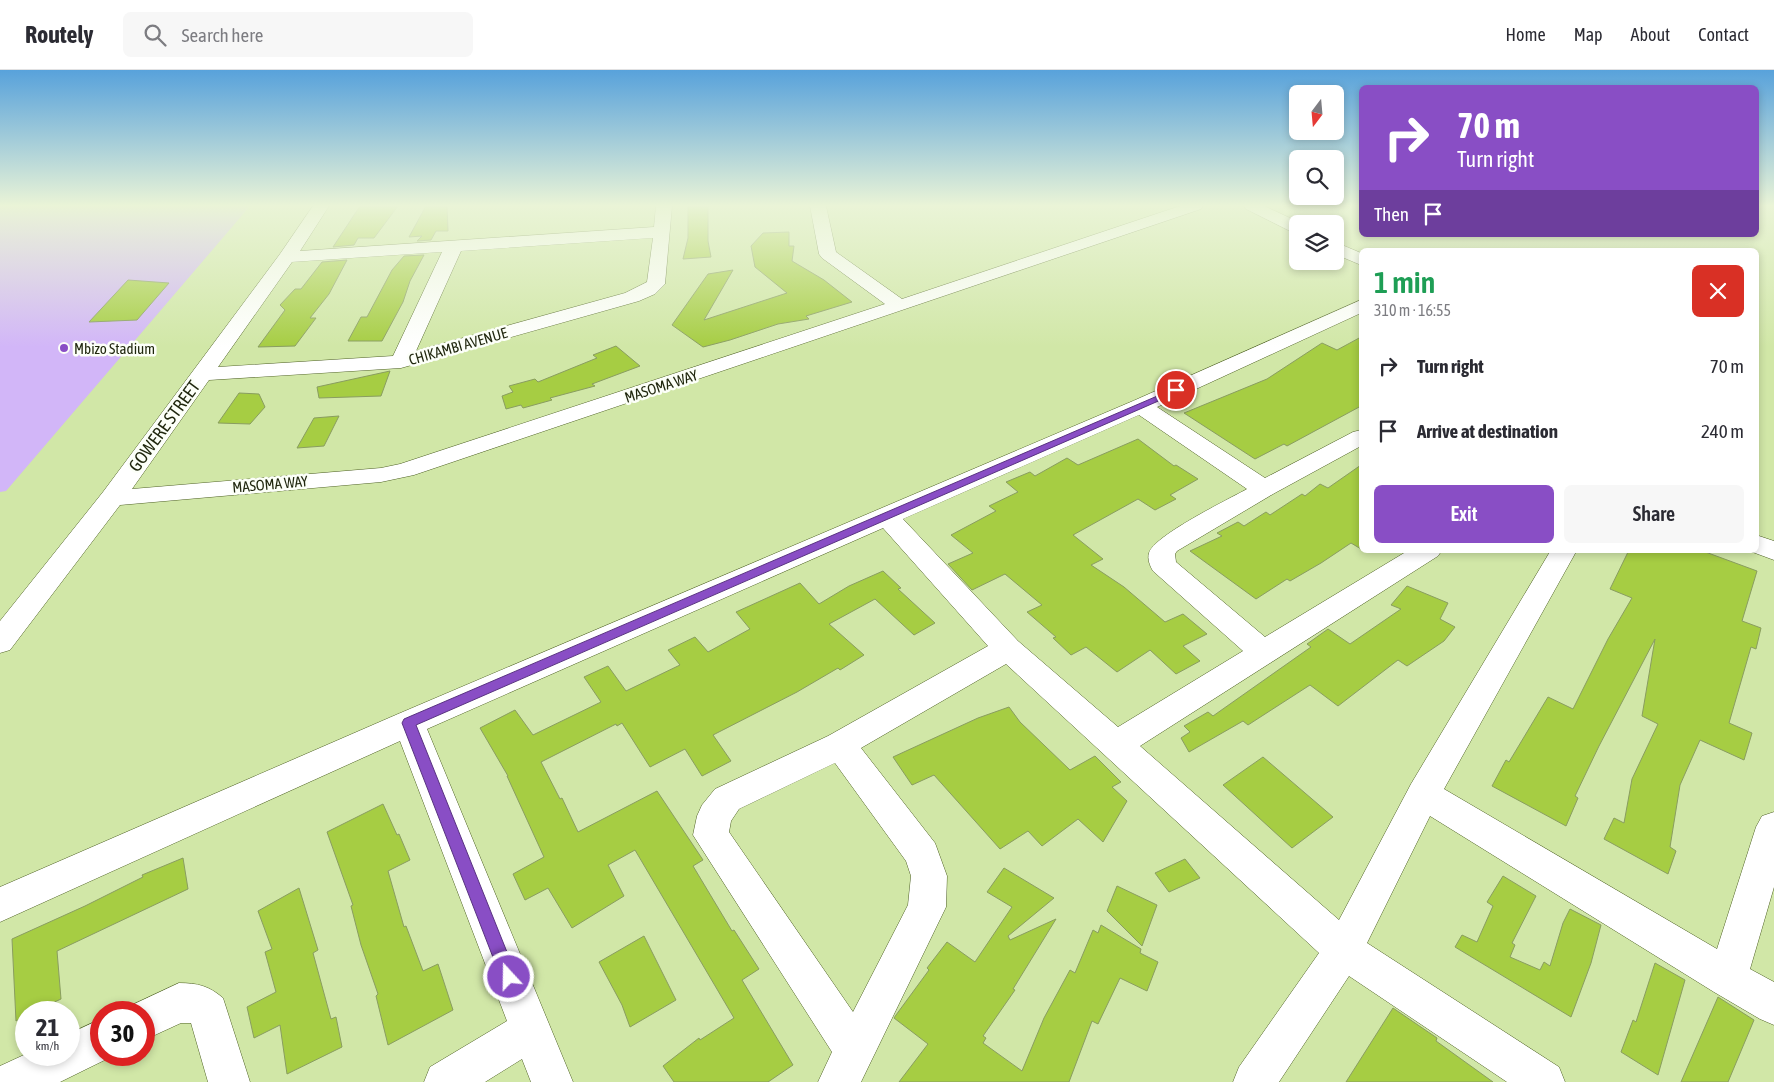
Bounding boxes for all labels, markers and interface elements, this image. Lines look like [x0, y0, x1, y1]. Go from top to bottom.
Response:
search box [123, 12, 473, 57]
text: Routely [25, 21, 93, 48]
icon: search [141, 21, 169, 49]
text: Search here [181, 24, 263, 46]
text: Home [1506, 24, 1546, 45]
text: Map [1574, 24, 1603, 45]
text: About [1631, 24, 1670, 45]
text: Contact [1698, 24, 1749, 45]
north arrow [1289, 85, 1344, 140]
map controls [1289, 85, 1344, 270]
icon: right [1374, 105, 1439, 170]
text: 70 m [1457, 105, 1520, 145]
text: Turn right [1457, 146, 1534, 172]
button: search [1289, 150, 1344, 205]
icon: arrive [1419, 200, 1447, 228]
text: Then [1374, 203, 1409, 225]
button: layers [1289, 215, 1344, 270]
text: 1 min [1374, 265, 1435, 299]
button: close [1692, 265, 1744, 317]
text: 310 m · 16:55 [1374, 301, 1451, 319]
street label: CHIKAMBI AVENUE [407, 324, 510, 368]
place label: Mbizo Stadium [74, 340, 155, 357]
marker: Mbizo Stadium [58, 342, 70, 354]
icon: right [1374, 352, 1402, 380]
text: Turn right [1417, 355, 1484, 377]
text: 70 m [1710, 355, 1744, 377]
street label: MASOMA WAY [622, 366, 700, 406]
pin [1155, 369, 1197, 411]
street label: GOWERE STREET [124, 376, 204, 476]
icon: arrive [1162, 376, 1190, 404]
icon: arrive [1374, 417, 1402, 445]
text: Arrive at destination [1417, 420, 1558, 442]
text: 240 m [1701, 420, 1744, 442]
street label: MASOMA WAY [232, 472, 309, 496]
button: Exit [1374, 485, 1554, 543]
button: Share [1564, 485, 1744, 543]
position arrow [482, 950, 534, 1002]
speed limit sign: 30 [90, 1001, 155, 1066]
text: 21 [36, 1013, 59, 1041]
text: km/h [36, 1039, 59, 1053]

